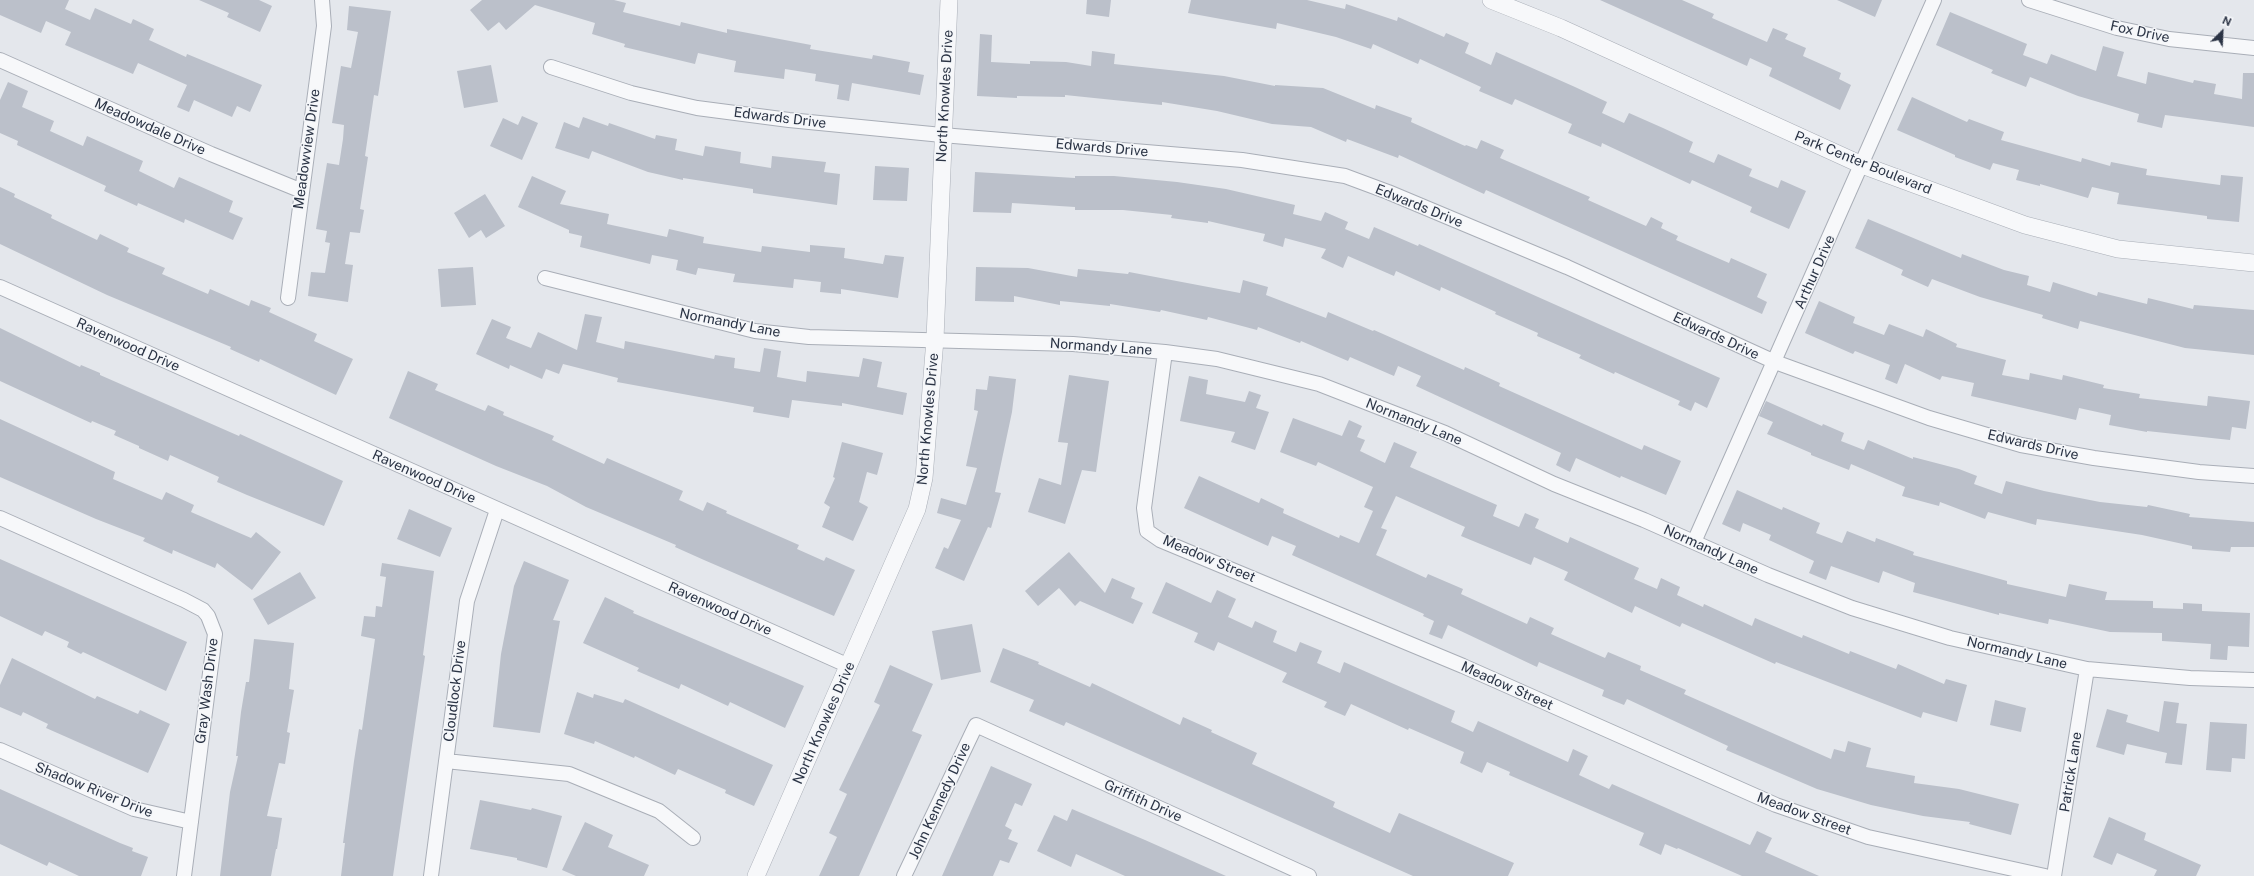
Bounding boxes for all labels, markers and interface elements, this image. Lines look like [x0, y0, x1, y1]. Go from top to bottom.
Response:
north arrow [2202, 12, 2242, 52]
text: N [2221, 14, 2233, 28]
street label: Fox Drive [2109, 18, 2171, 46]
street label: North Knowles Drive [933, 29, 957, 163]
street label: Meadowview Drive [290, 88, 324, 210]
street label: Meadowdale Drive [92, 95, 208, 159]
street label: Edwards Drive [733, 104, 827, 132]
street label: Park Center Boulevard [1792, 128, 1934, 198]
street label: Edwards Drive [1055, 136, 1149, 160]
street label: Edwards Drive [1373, 181, 1465, 231]
street label: Arthur Drive [1791, 232, 1839, 312]
street label: Normandy Lane [678, 305, 782, 341]
street label: Edwards Drive [1670, 309, 1762, 363]
street label: Ravenwood Drive [74, 315, 182, 375]
street label: Normandy Lane [1049, 335, 1153, 359]
street label: North Knowles Drive [914, 352, 942, 486]
street label: Normandy Lane [1363, 395, 1465, 449]
street label: Edwards Drive [1986, 426, 2080, 464]
street label: Ravenwood Drive [370, 447, 478, 507]
street label: Normandy Lane [1661, 521, 1761, 579]
street label: Meadow Street [1160, 532, 1258, 586]
street label: Ravenwood Drive [666, 579, 774, 639]
street label: Normandy Lane [1965, 633, 2069, 673]
street label: Gray Wash Drive [192, 637, 222, 745]
street label: Cloudlock Drive [440, 639, 470, 743]
street label: Meadow Street [1458, 658, 1556, 714]
street label: North Knowles Drive [789, 659, 859, 787]
street label: Patrick Lane [2056, 731, 2086, 813]
street label: John Kennedy Drive [906, 740, 974, 862]
street label: Shadow River Drive [33, 759, 155, 821]
street label: Griffith Drive [1101, 776, 1185, 826]
street label: Meadow Street [1754, 789, 1854, 839]

